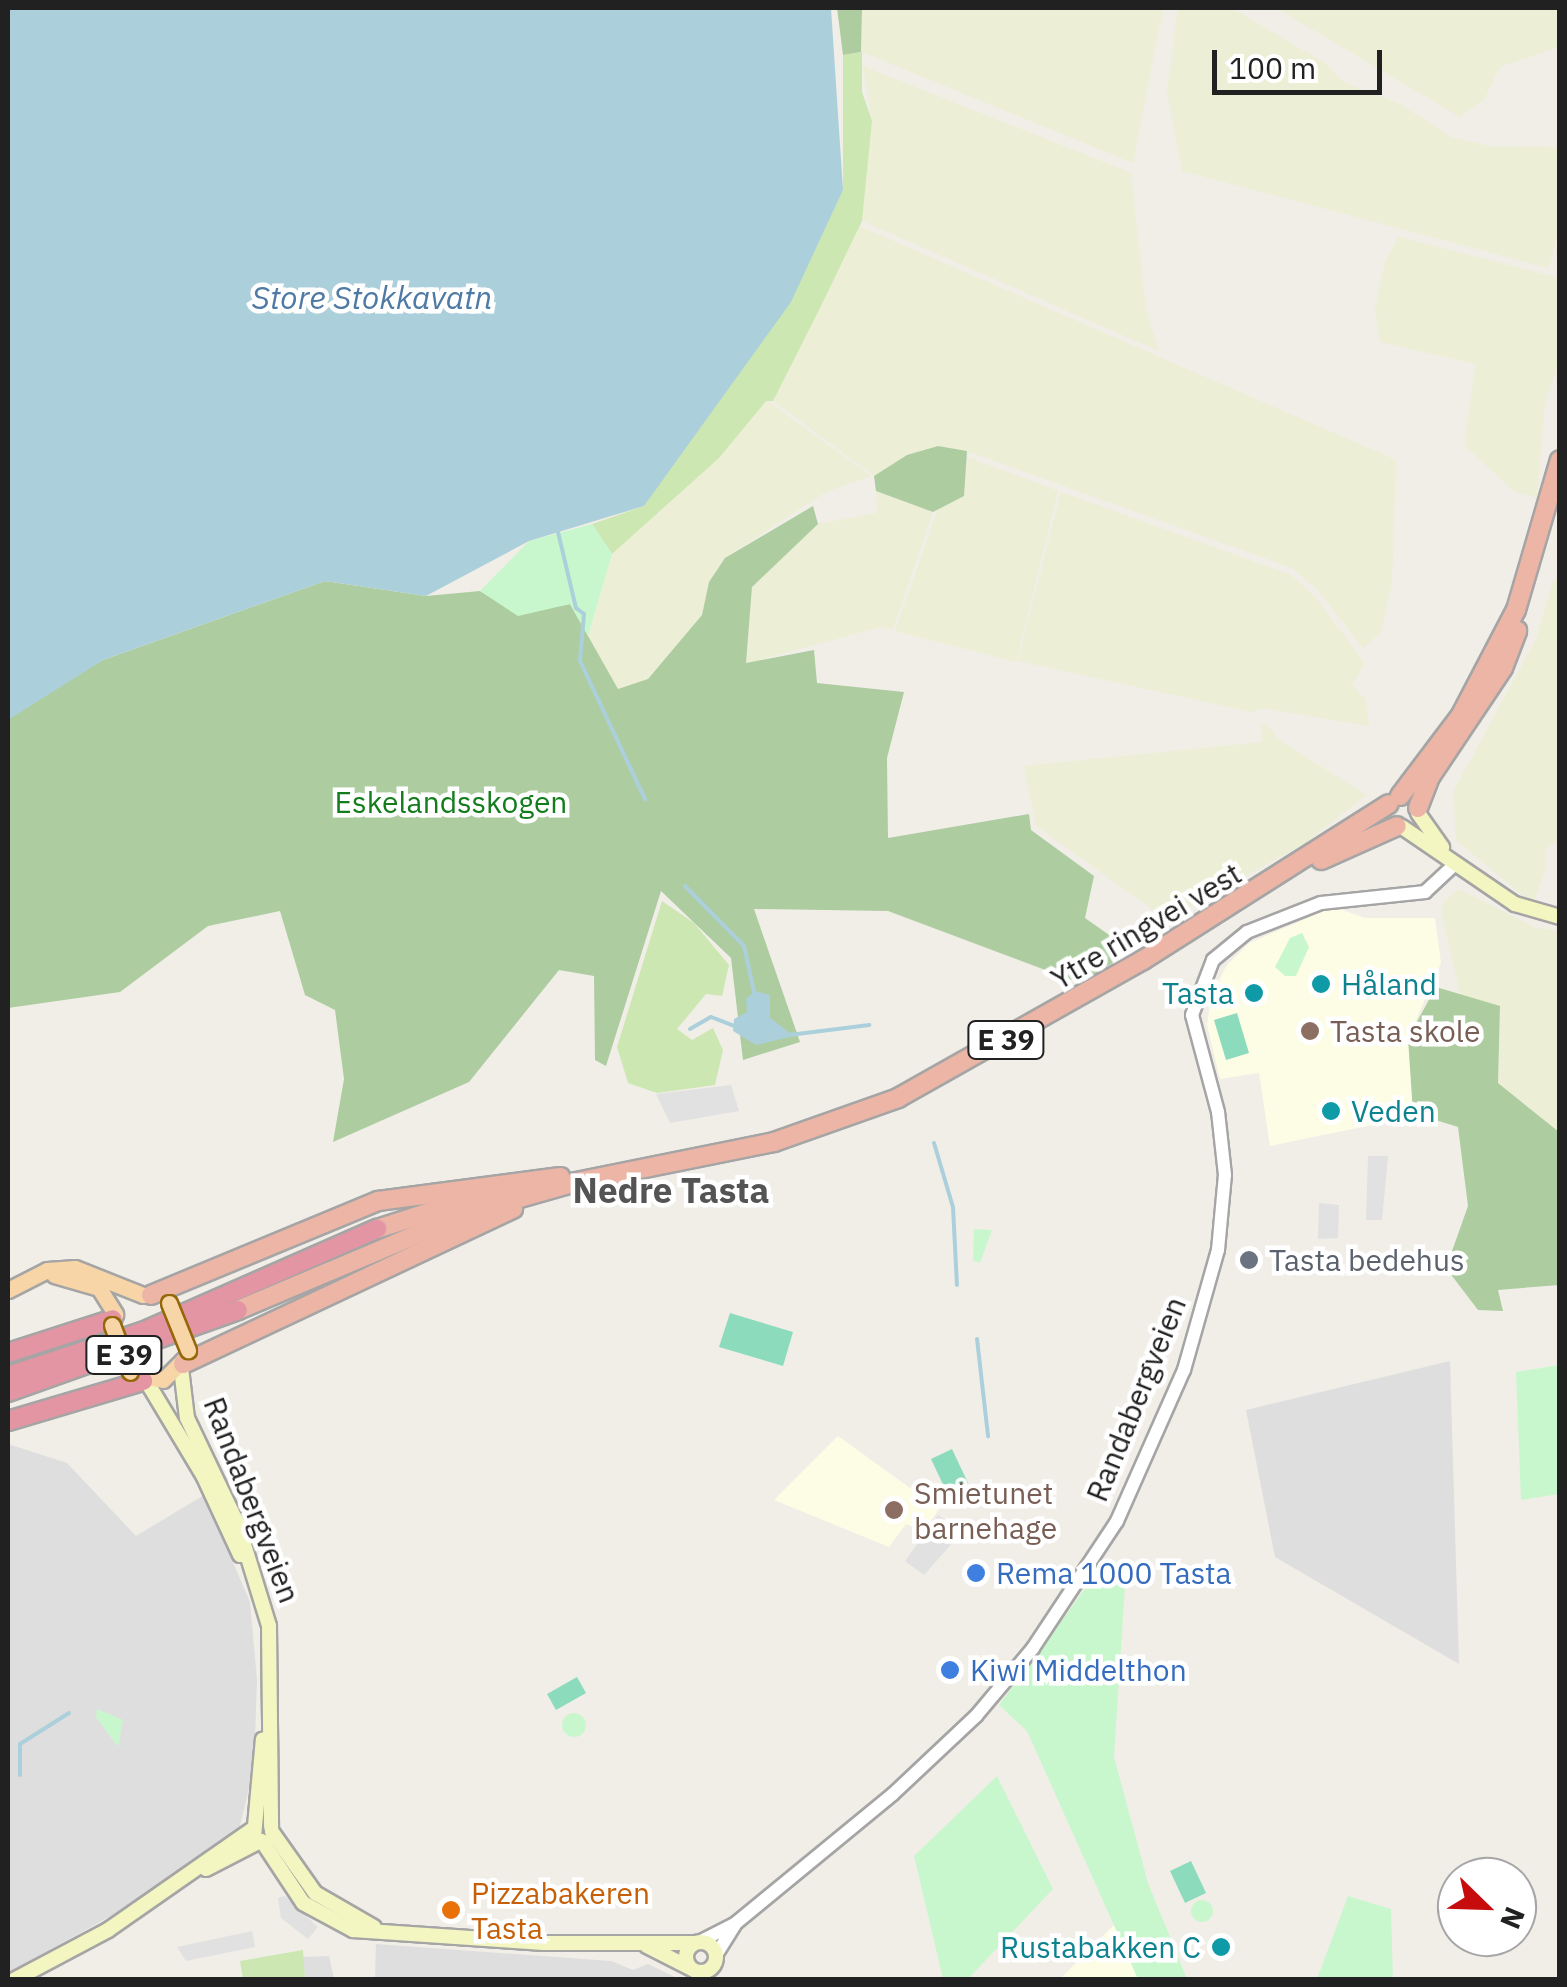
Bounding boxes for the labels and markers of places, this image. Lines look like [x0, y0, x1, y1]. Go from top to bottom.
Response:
place label: Håland [1341, 966, 1437, 1002]
marker: Håland [1310, 973, 1332, 995]
place label: Tasta [1162, 975, 1234, 1011]
marker: Tasta [1243, 982, 1265, 1004]
place label: Tasta skole [1330, 1013, 1480, 1049]
marker: Tasta skole [1299, 1020, 1321, 1042]
place label: Veden [1351, 1093, 1436, 1129]
marker: Veden [1320, 1100, 1342, 1122]
place label: Tasta bedehus [1269, 1242, 1465, 1278]
marker: Tasta bedehus [1238, 1249, 1260, 1271]
place label: Smietunet barnehage [914, 1475, 1057, 1546]
marker: Smietunet barnehage [883, 1499, 905, 1521]
place label: Rema 1000 Tasta [996, 1555, 1232, 1591]
marker: Rema 1000 Tasta [965, 1562, 987, 1584]
place label: Kiwi Middelthon [970, 1652, 1187, 1688]
marker: Kiwi Middelthon [939, 1659, 961, 1681]
place label: Pizzabakeren Tasta [471, 1875, 650, 1946]
marker: Pizzabakeren Tasta [440, 1899, 462, 1921]
place label: Rustabakken C [1000, 1929, 1201, 1965]
marker: Rustabakken C [1210, 1936, 1232, 1958]

